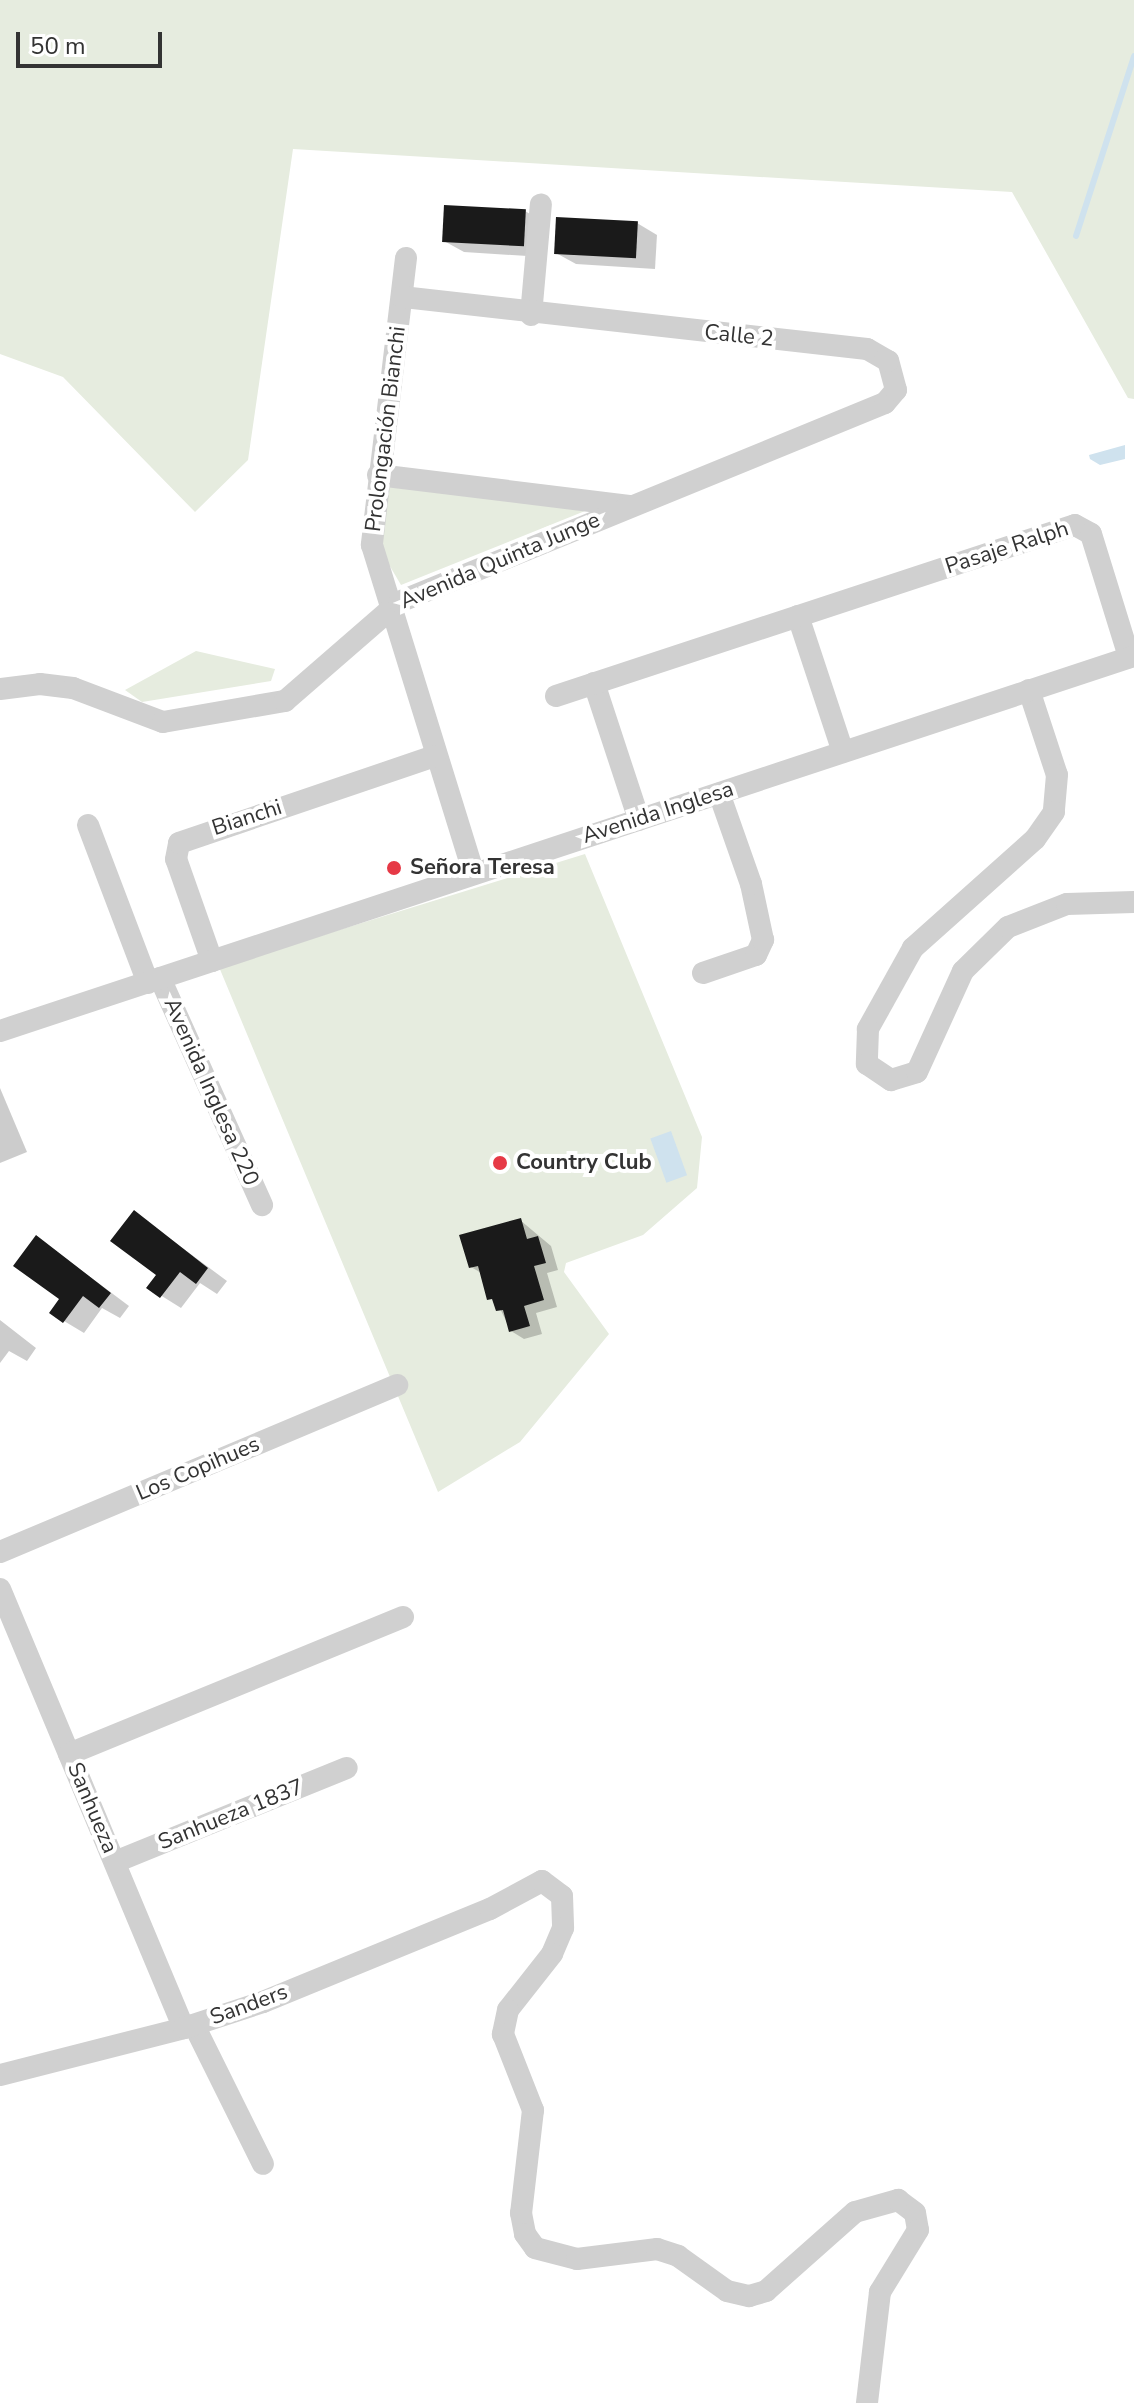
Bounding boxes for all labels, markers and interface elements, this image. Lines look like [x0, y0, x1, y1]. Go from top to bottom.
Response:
scale bar [20, 16, 166, 66]
text: 50 m [30, 30, 86, 62]
street label: Calle 2 [703, 319, 775, 353]
street label: Prolongación Bianchi [360, 325, 412, 533]
street label: Avenida Quinta Junge [396, 507, 604, 615]
street label: Pasaje Ralph [942, 516, 1072, 580]
street label: Avenida Inglesa [579, 776, 737, 850]
street label: Bianchi [209, 794, 285, 842]
place label: Señora Teresa [410, 855, 555, 881]
marker: Señora Teresa [385, 859, 403, 877]
street label: Avenida Inglesa 220 [158, 994, 264, 1190]
place label: Country Club [516, 1150, 652, 1176]
marker: Country Club [491, 1154, 509, 1172]
street label: Los Copihues [132, 1431, 264, 1507]
street label: Sanhueza [61, 1759, 123, 1857]
street label: Sanhueza 1837 [154, 1774, 308, 1856]
street label: Sanders [207, 1979, 291, 2031]

